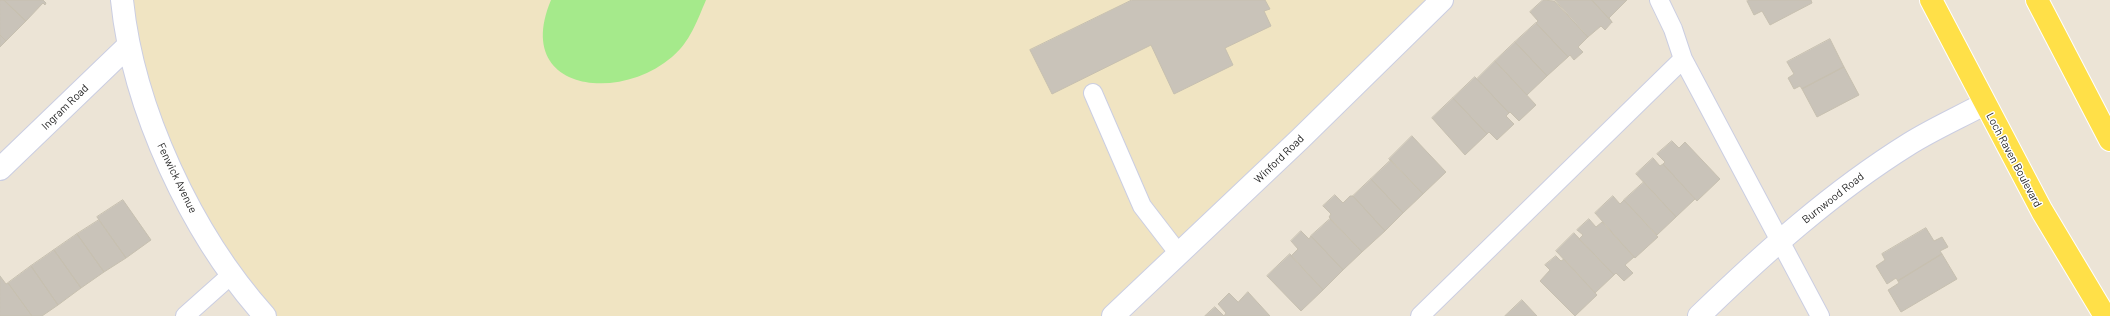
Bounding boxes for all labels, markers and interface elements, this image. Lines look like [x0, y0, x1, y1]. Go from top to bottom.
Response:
street label: Ingram Road [39, 81, 91, 133]
street label: Loch Raven Boulevard [1983, 110, 2045, 210]
street label: Winford Road [1251, 132, 1307, 186]
street label: Fenwick Avenue [154, 141, 200, 215]
street label: Burnwood Road [1799, 170, 1867, 226]

